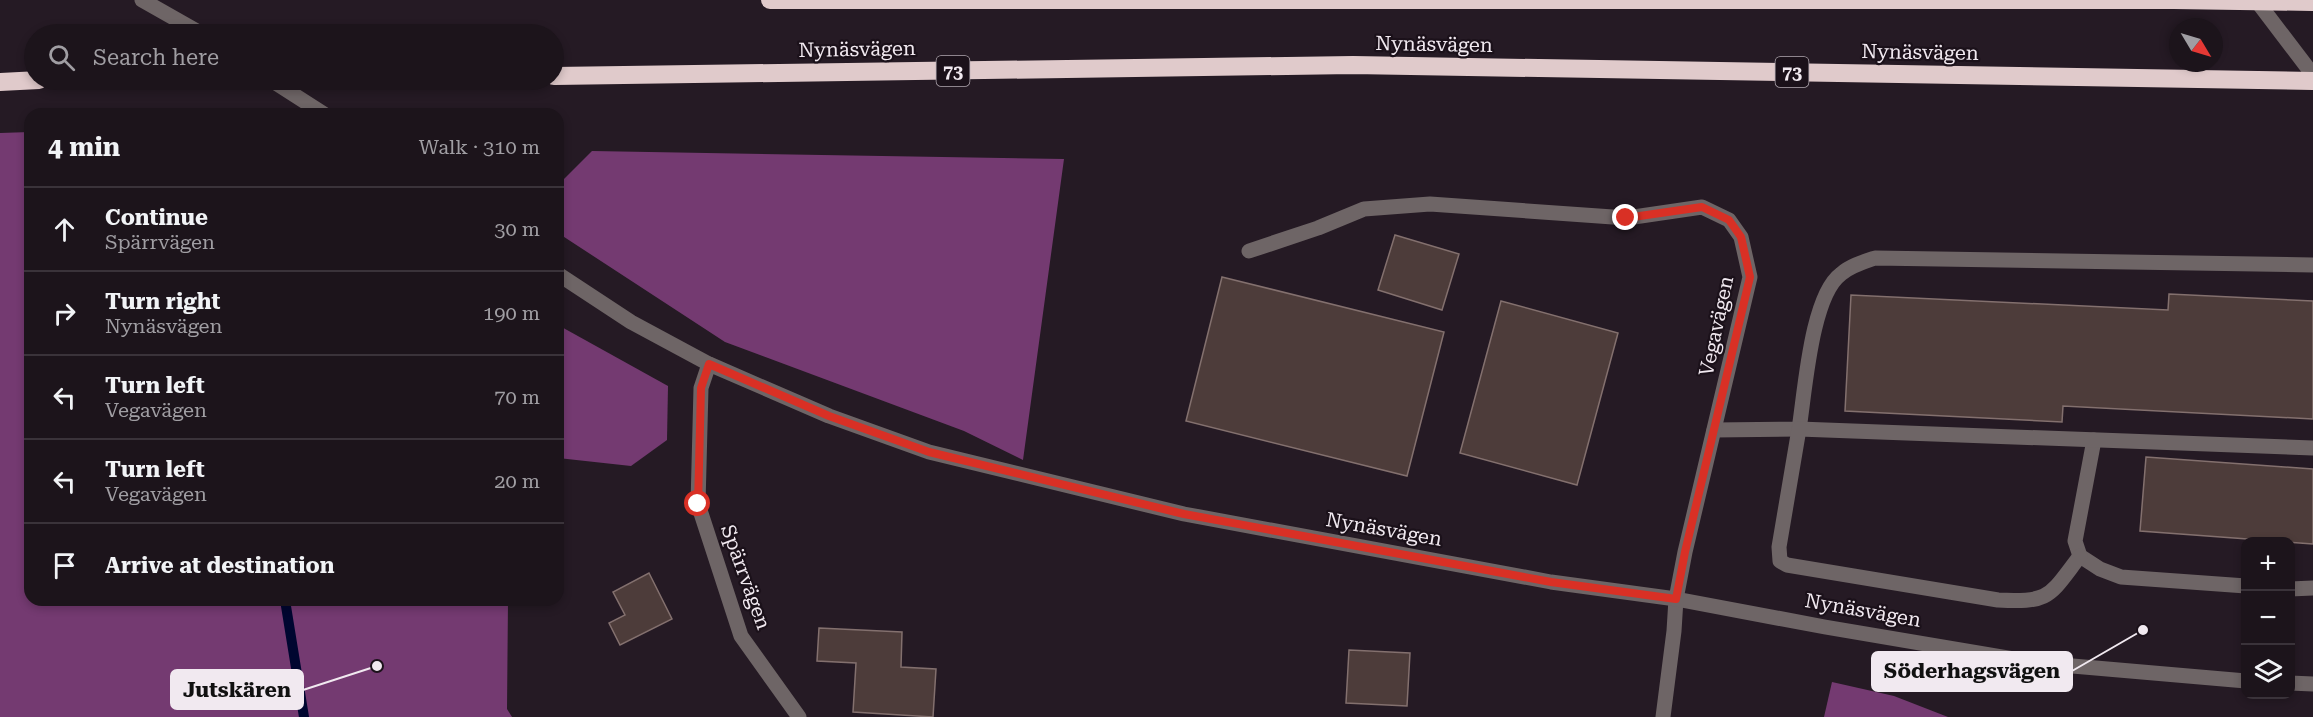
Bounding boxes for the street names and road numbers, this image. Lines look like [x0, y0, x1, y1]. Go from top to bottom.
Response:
street label: Nynäsvägen [1375, 31, 1493, 57]
street label: Nynäsvägen [798, 36, 916, 62]
street label: Nynäsvägen [1861, 39, 1979, 65]
road number: 73 [936, 56, 970, 86]
road number: 73 [1776, 57, 1808, 87]
street label: Vegavägen [1694, 274, 1738, 378]
street label: Nynäsvägen [1324, 507, 1444, 551]
street label: Spärrvägen [716, 521, 776, 633]
street label: Nynäsvägen [1803, 588, 1923, 632]

